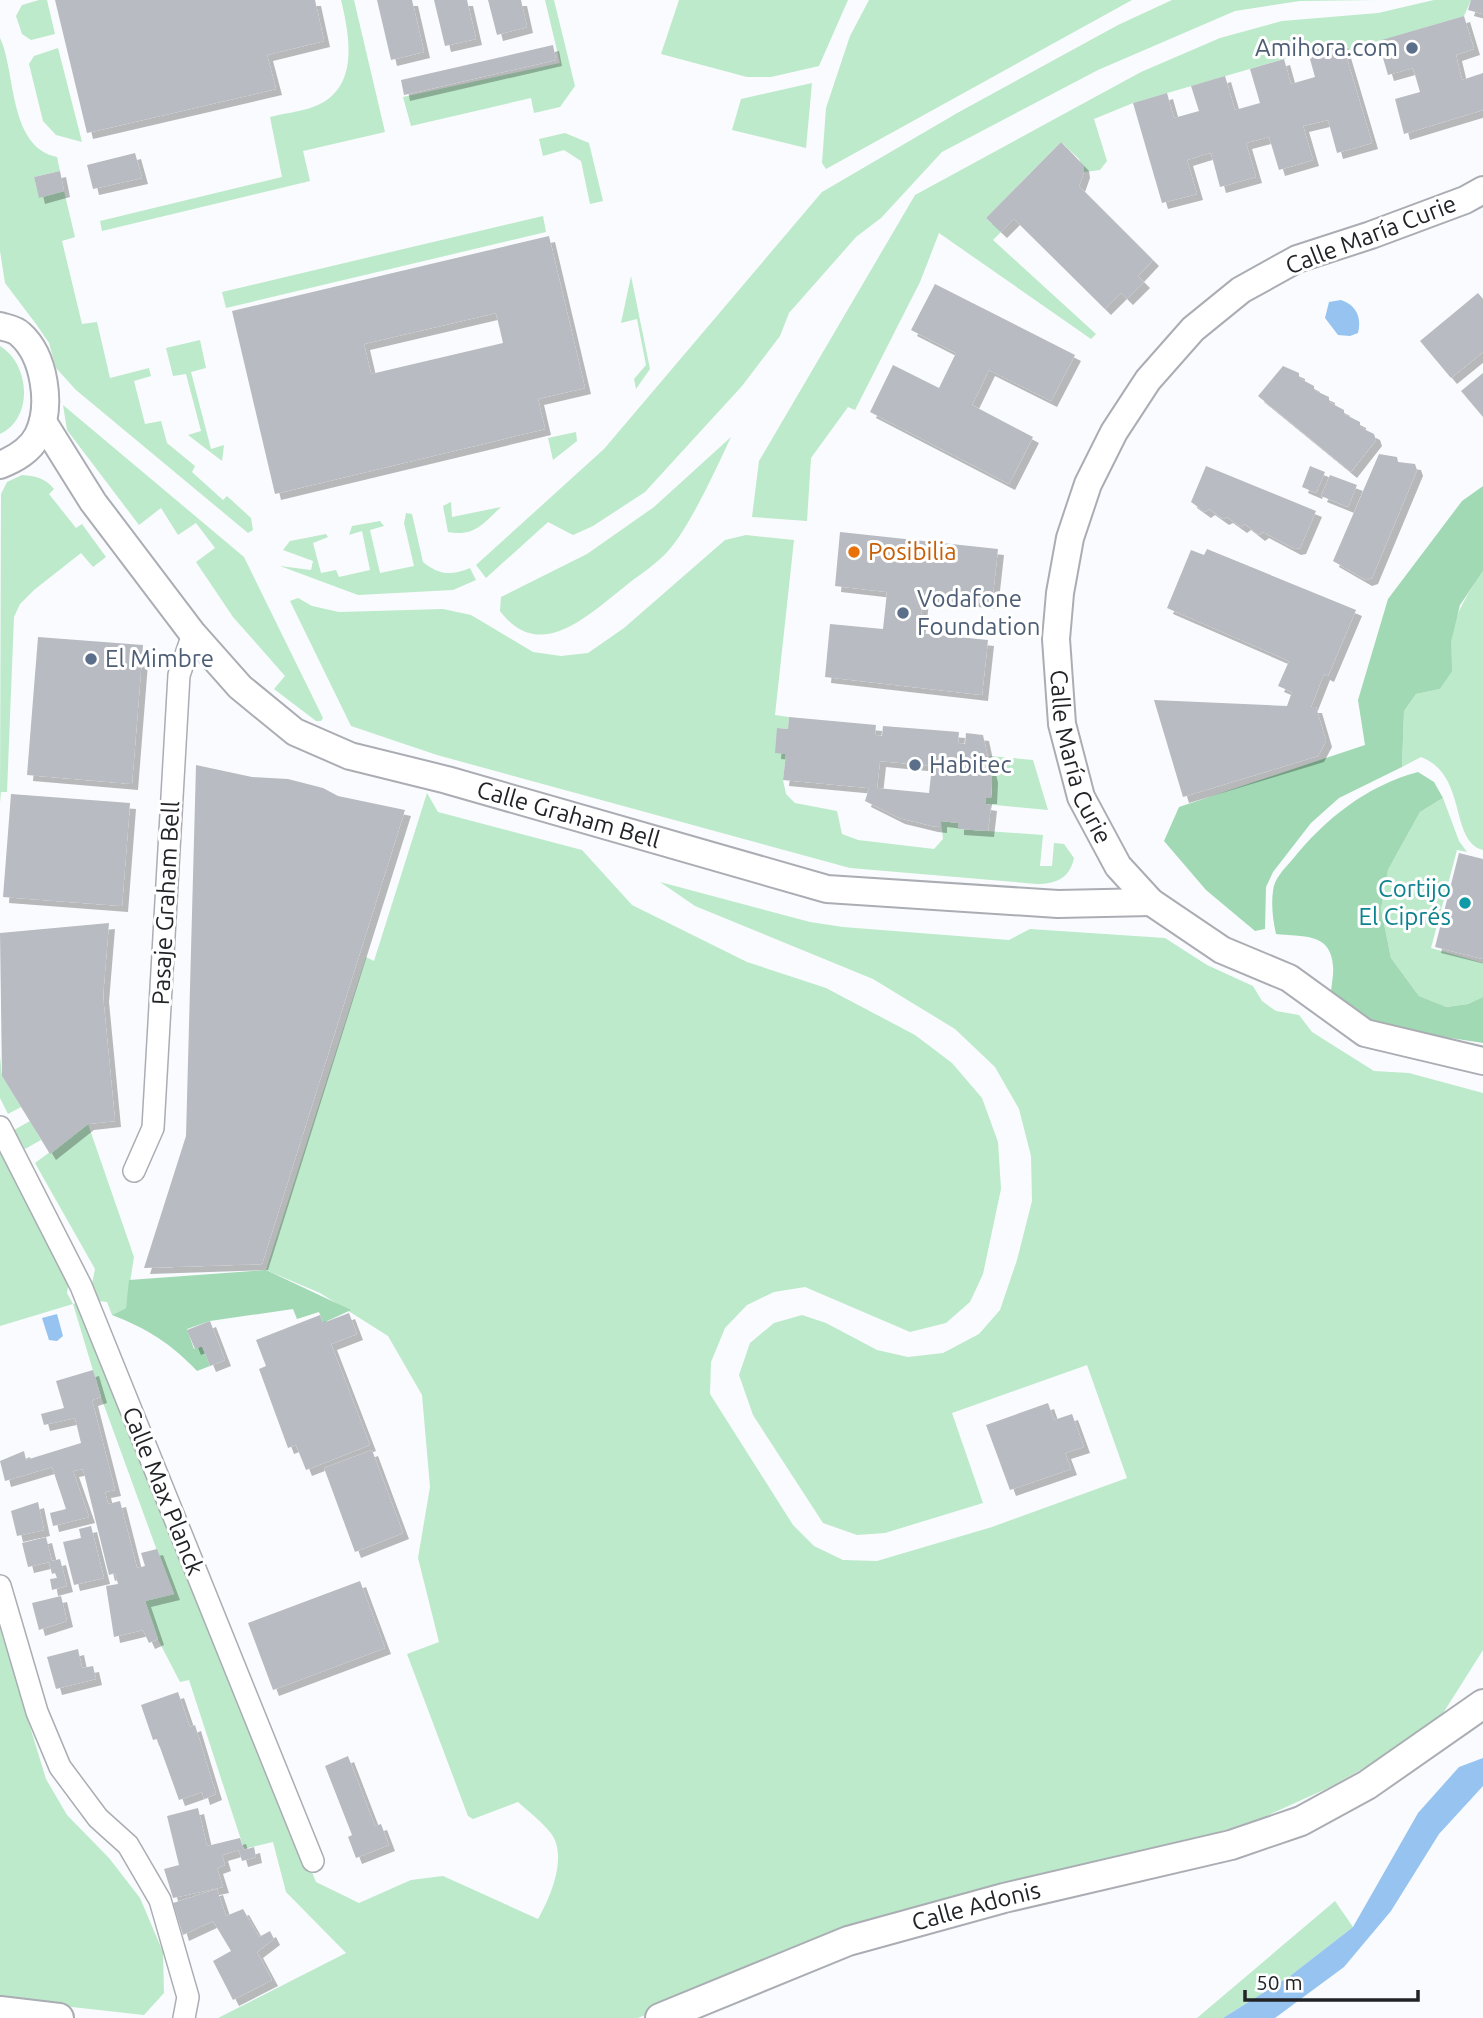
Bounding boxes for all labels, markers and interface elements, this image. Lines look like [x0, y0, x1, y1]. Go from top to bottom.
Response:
place label: Amihora.com [1255, 34, 1398, 61]
marker: Amihora.com [1404, 40, 1420, 56]
street label: Calle María Curie [1282, 190, 1460, 280]
place label: Posibilia [868, 538, 957, 565]
marker: Posibilia [846, 544, 862, 560]
place label: Vodafone Foundation [917, 585, 1040, 640]
marker: Vodafone Foundation [895, 605, 911, 621]
place label: El Mimbre [105, 645, 214, 672]
marker: El Mimbre [83, 651, 99, 667]
street label: Calle María Curie [1045, 669, 1117, 848]
place label: Habitec [929, 751, 1012, 778]
marker: Habitec [907, 757, 923, 773]
street label: Calle Graham Bell [474, 775, 663, 853]
street label: Pasaje Graham Bell [147, 800, 184, 1006]
place label: Cortijo El Ciprés [1358, 875, 1451, 930]
marker: Cortijo El Ciprés [1457, 895, 1473, 911]
street label: Calle Max Planck [117, 1403, 210, 1579]
street label: Calle Adonis [909, 1876, 1043, 1936]
scale bar [1245, 1958, 1418, 2002]
text: 50 m [1256, 1970, 1303, 1994]

